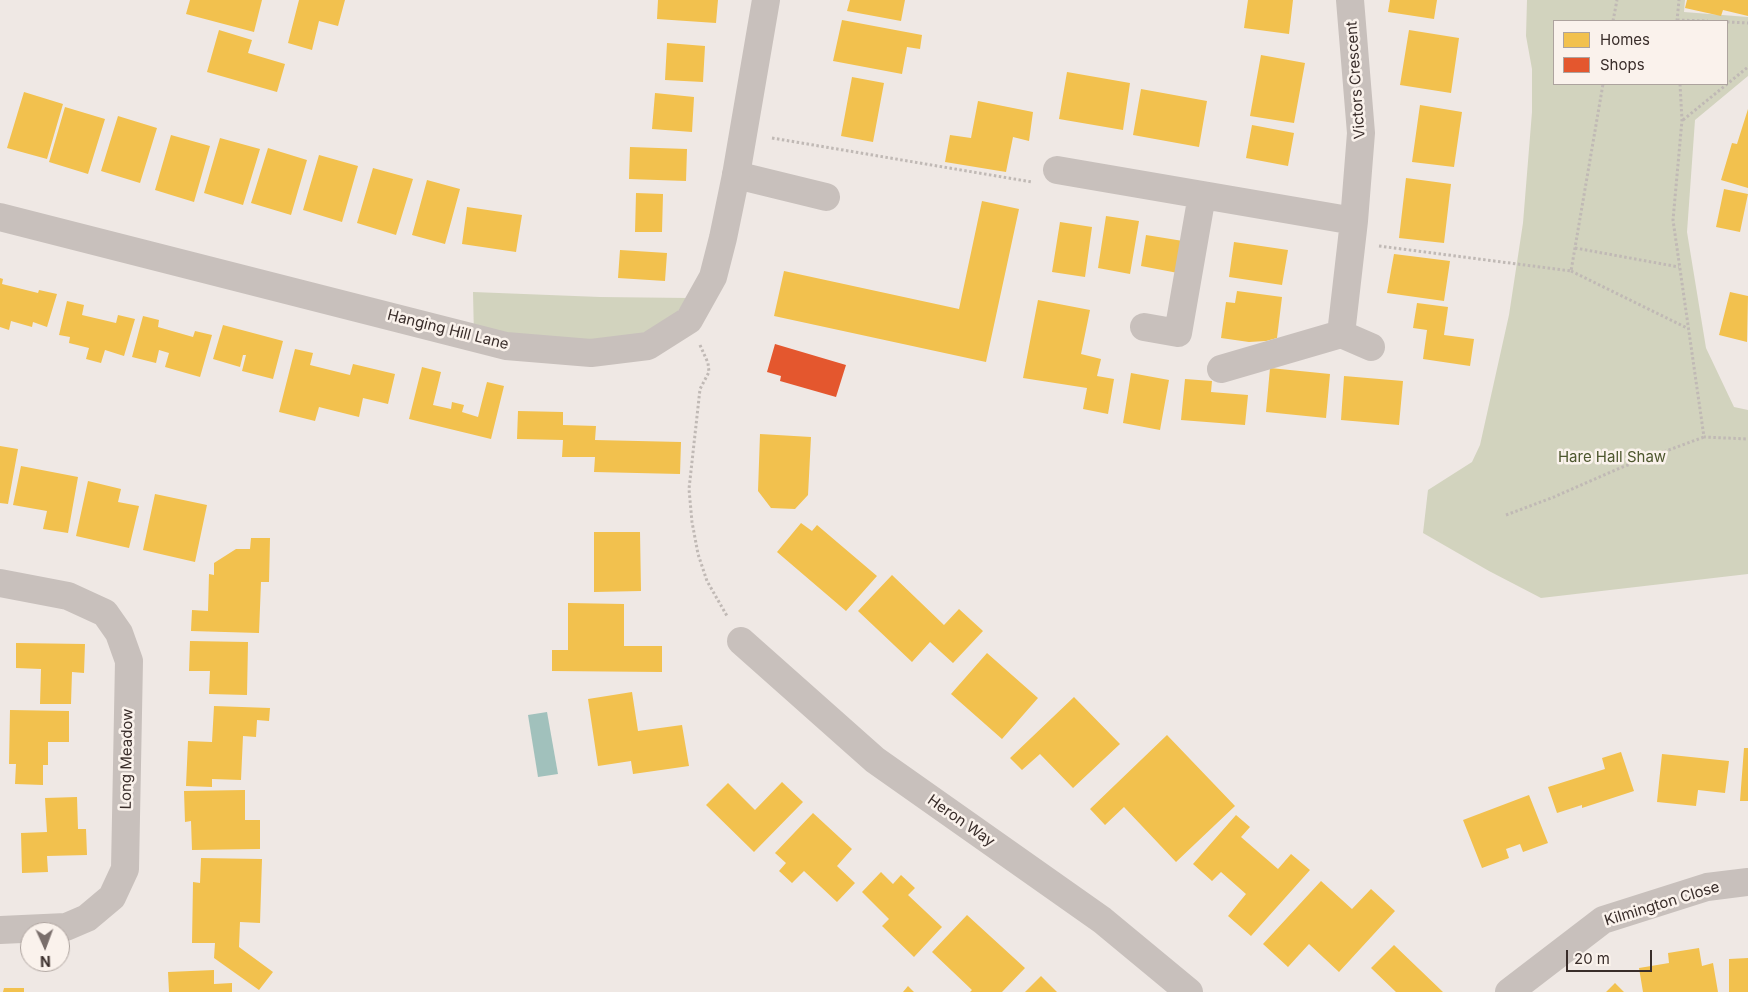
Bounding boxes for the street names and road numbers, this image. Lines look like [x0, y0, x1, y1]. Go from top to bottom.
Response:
street label: Victors Crescent [1343, 20, 1369, 140]
street label: Hanging Hill Lane [386, 306, 510, 354]
street label: Long Meadow [117, 708, 137, 810]
street label: Heron Way [924, 791, 998, 851]
street label: Kilmington Close [1602, 878, 1722, 930]

